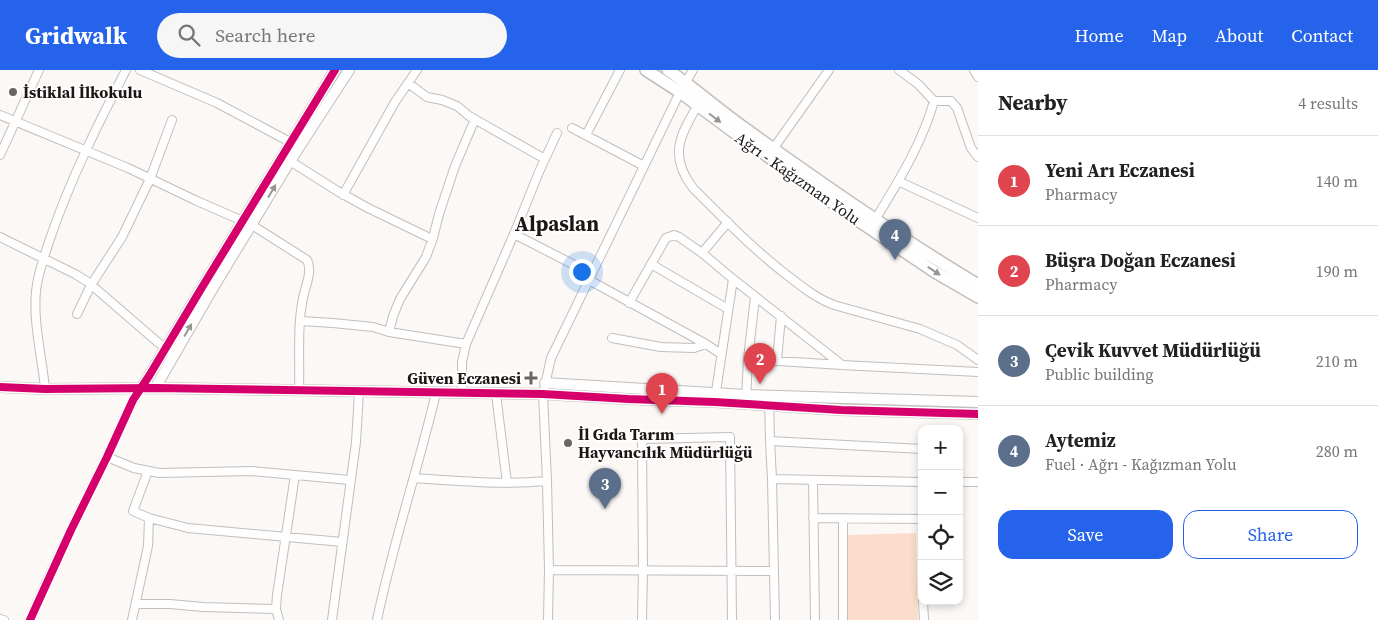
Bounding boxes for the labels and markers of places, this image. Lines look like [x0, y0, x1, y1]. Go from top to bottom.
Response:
place label: İstiklal İlkokulu [23, 81, 143, 103]
marker: İstiklal İlkokulu [7, 86, 19, 98]
pin: 4 [879, 219, 911, 260]
pin: 2 [744, 343, 776, 384]
place label: Güven Eczanesi [407, 367, 521, 389]
marker: Güven Eczanesi [525, 372, 537, 384]
pin: 1 [646, 373, 678, 414]
place label: İl Gıda Tarım Hayvancılık Müdürlüğü [578, 423, 753, 463]
marker: İl Gıda Tarım Hayvancılık Müdürlüğü [562, 437, 574, 449]
pin: 3 [589, 468, 621, 509]

